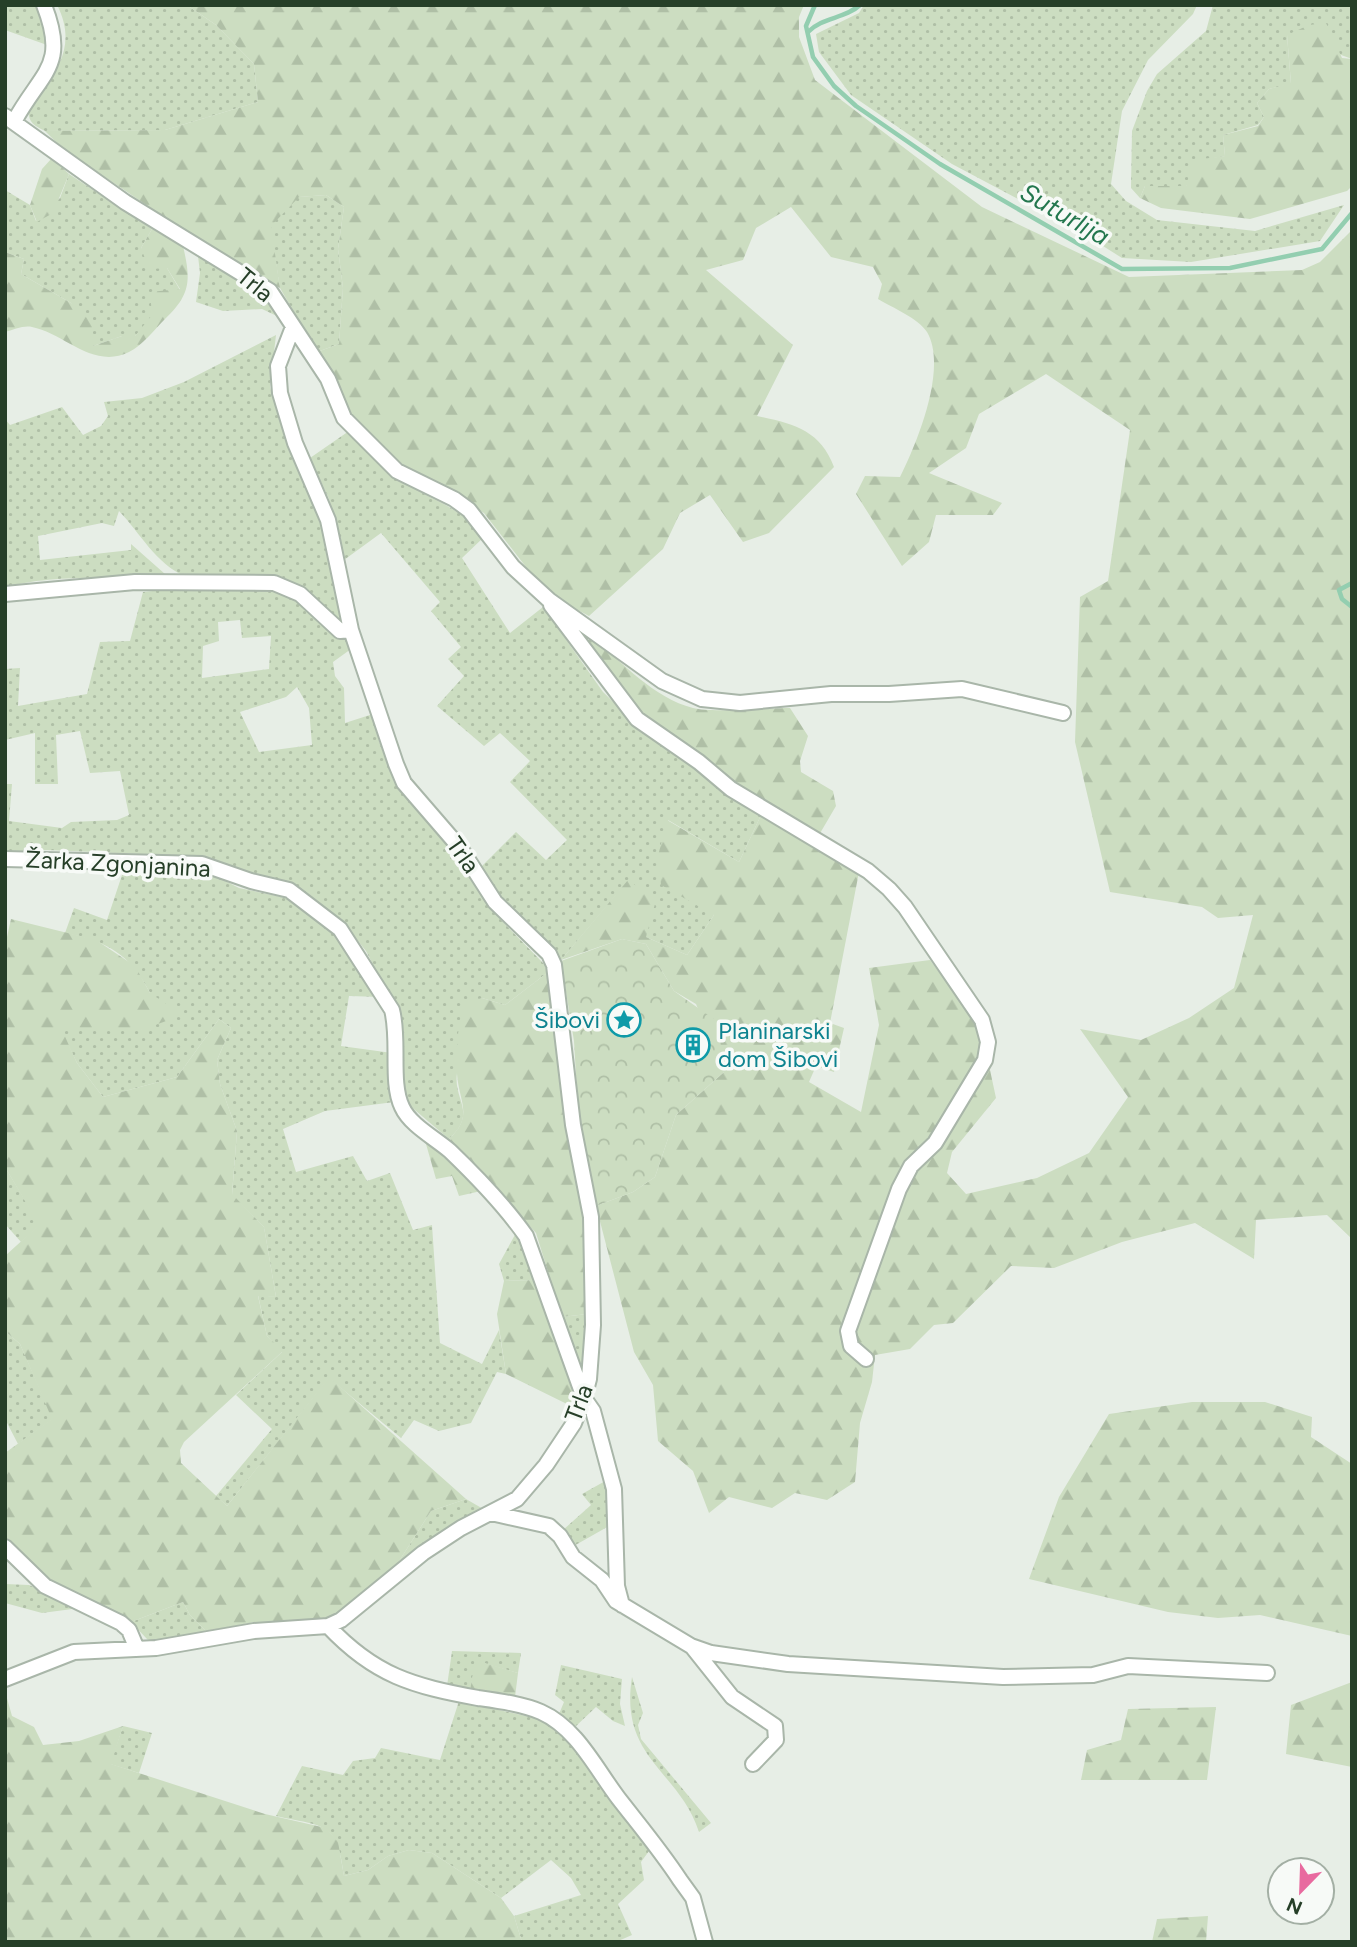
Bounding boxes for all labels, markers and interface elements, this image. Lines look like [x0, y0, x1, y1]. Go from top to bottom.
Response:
water label: Suturlija [1015, 176, 1115, 252]
street label: Trla [232, 261, 279, 308]
street label: Trla [441, 831, 486, 878]
street label: Žarka Zgonjanina [25, 844, 211, 883]
place icon: Šibovi [605, 1001, 643, 1039]
place label: Šibovi [534, 1005, 600, 1034]
place label: Planinarski dom Šibovi [718, 1016, 838, 1073]
building icon: Planinarski dom Šibovi [674, 1026, 712, 1064]
street label: Trla [558, 1380, 599, 1426]
north arrow [1266, 1856, 1336, 1926]
text: N [1283, 1893, 1306, 1920]

